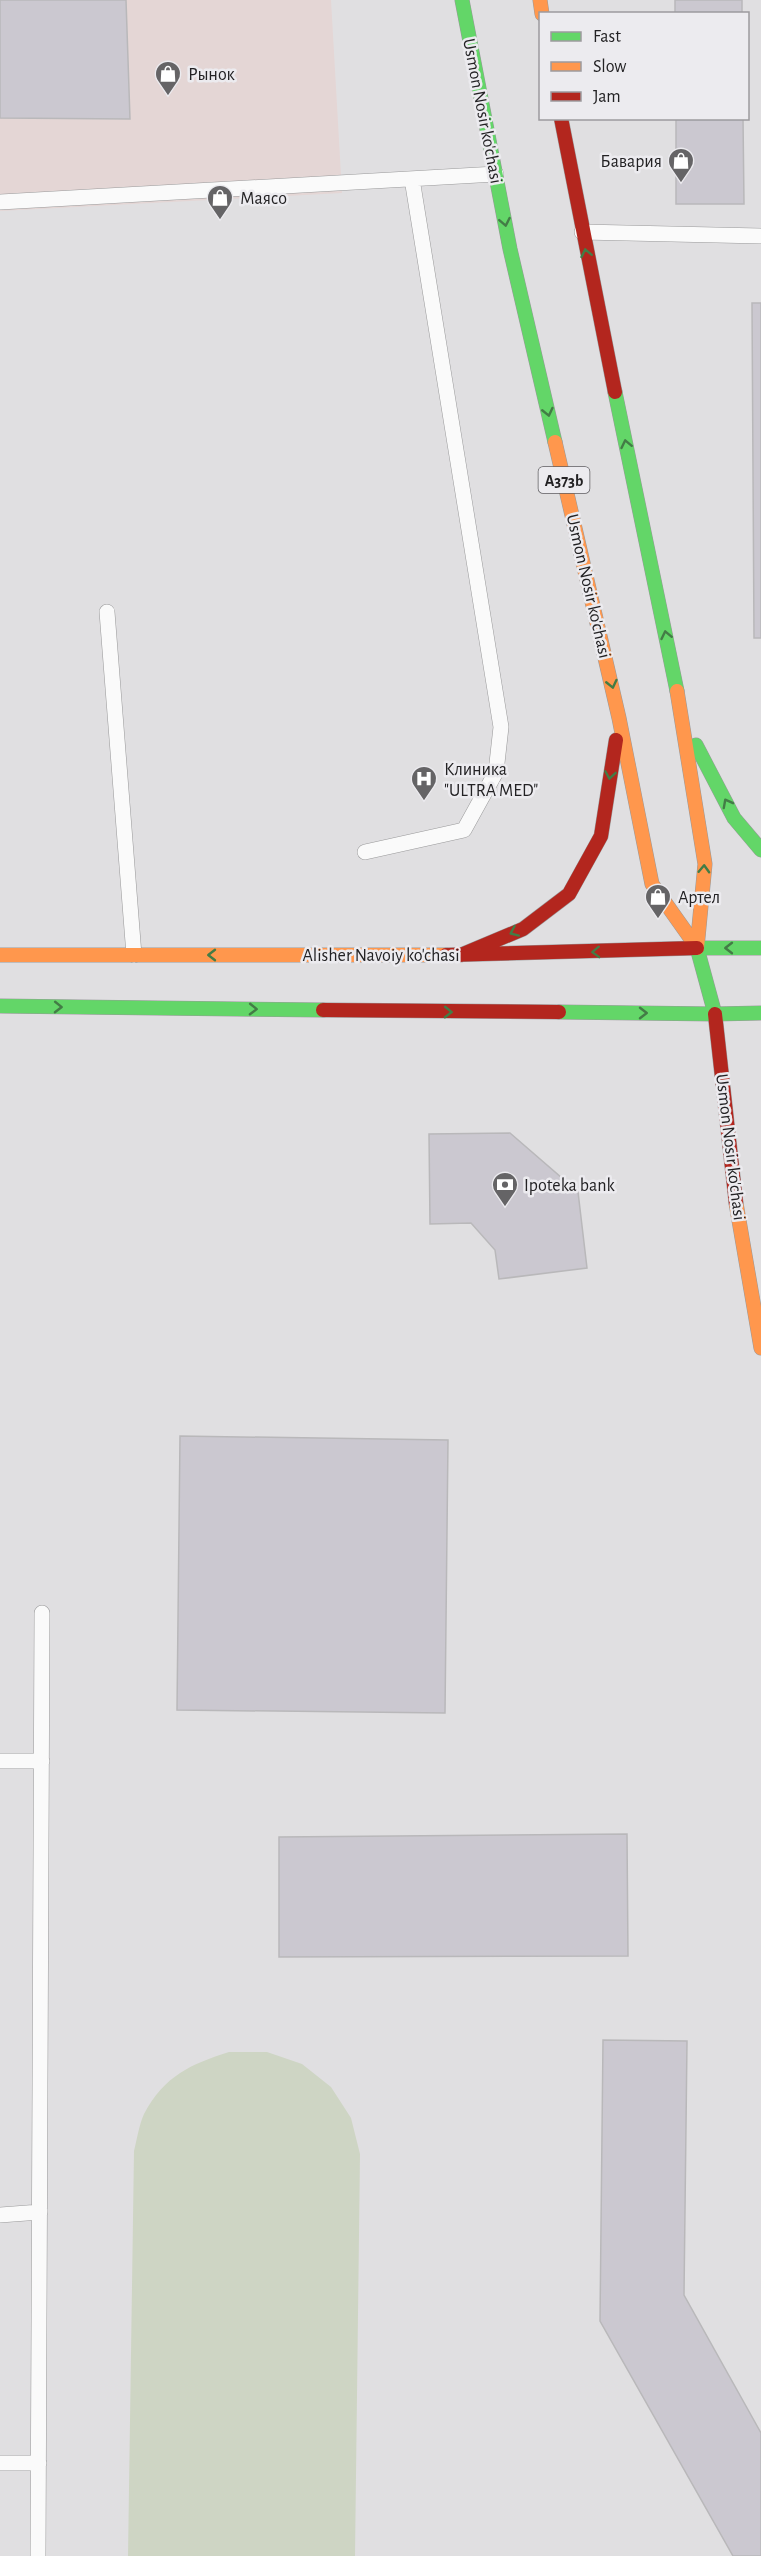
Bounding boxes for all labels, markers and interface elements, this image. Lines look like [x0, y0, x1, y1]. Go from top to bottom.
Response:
legend [539, 12, 749, 120]
text: Fast [593, 28, 621, 46]
street label: Usmon Nosir ko'chasi [459, 37, 505, 185]
text: Slow [593, 58, 626, 76]
shop icon: Рынок [153, 59, 183, 97]
place label: Рынок [188, 66, 235, 84]
text: Jam [593, 88, 621, 106]
shop icon: Бавария [666, 146, 696, 184]
place label: Бавария [600, 153, 662, 171]
shop icon: Маясо [205, 183, 235, 221]
place label: Маясо [240, 190, 287, 208]
one-way arrow [498, 217, 511, 227]
one-way arrow [581, 249, 594, 259]
one-way arrow [541, 407, 554, 417]
one-way arrow [620, 440, 633, 450]
road number: A373b [538, 467, 590, 493]
street label: Usmon Nosir ko'chasi [563, 512, 613, 660]
one-way arrow [660, 631, 673, 641]
one-way arrow [604, 679, 617, 689]
place label: Клиника "ULTRA MED" [444, 761, 538, 800]
hospital icon: Клиника "ULTRA MED" [409, 764, 439, 802]
one-way arrow [605, 771, 617, 780]
one-way arrow [723, 799, 734, 810]
one-way arrow [697, 864, 710, 873]
shop icon: Артел [643, 882, 673, 920]
place label: Артел [678, 889, 720, 907]
one-way arrow [509, 925, 520, 937]
one-way arrow [724, 942, 733, 954]
one-way arrow [592, 946, 601, 958]
street label: Alisher Navoiy ko'chasi [302, 947, 460, 965]
one-way arrow [208, 949, 217, 961]
one-way arrow [54, 1001, 63, 1013]
one-way arrow [249, 1003, 258, 1015]
one-way arrow [444, 1005, 453, 1018]
one-way arrow [639, 1007, 648, 1020]
street label: Usmon Nosir ko'chasi [712, 1073, 748, 1221]
bank icon: Ipoteka bank [490, 1170, 520, 1208]
place label: Ipoteka bank [524, 1177, 615, 1195]

